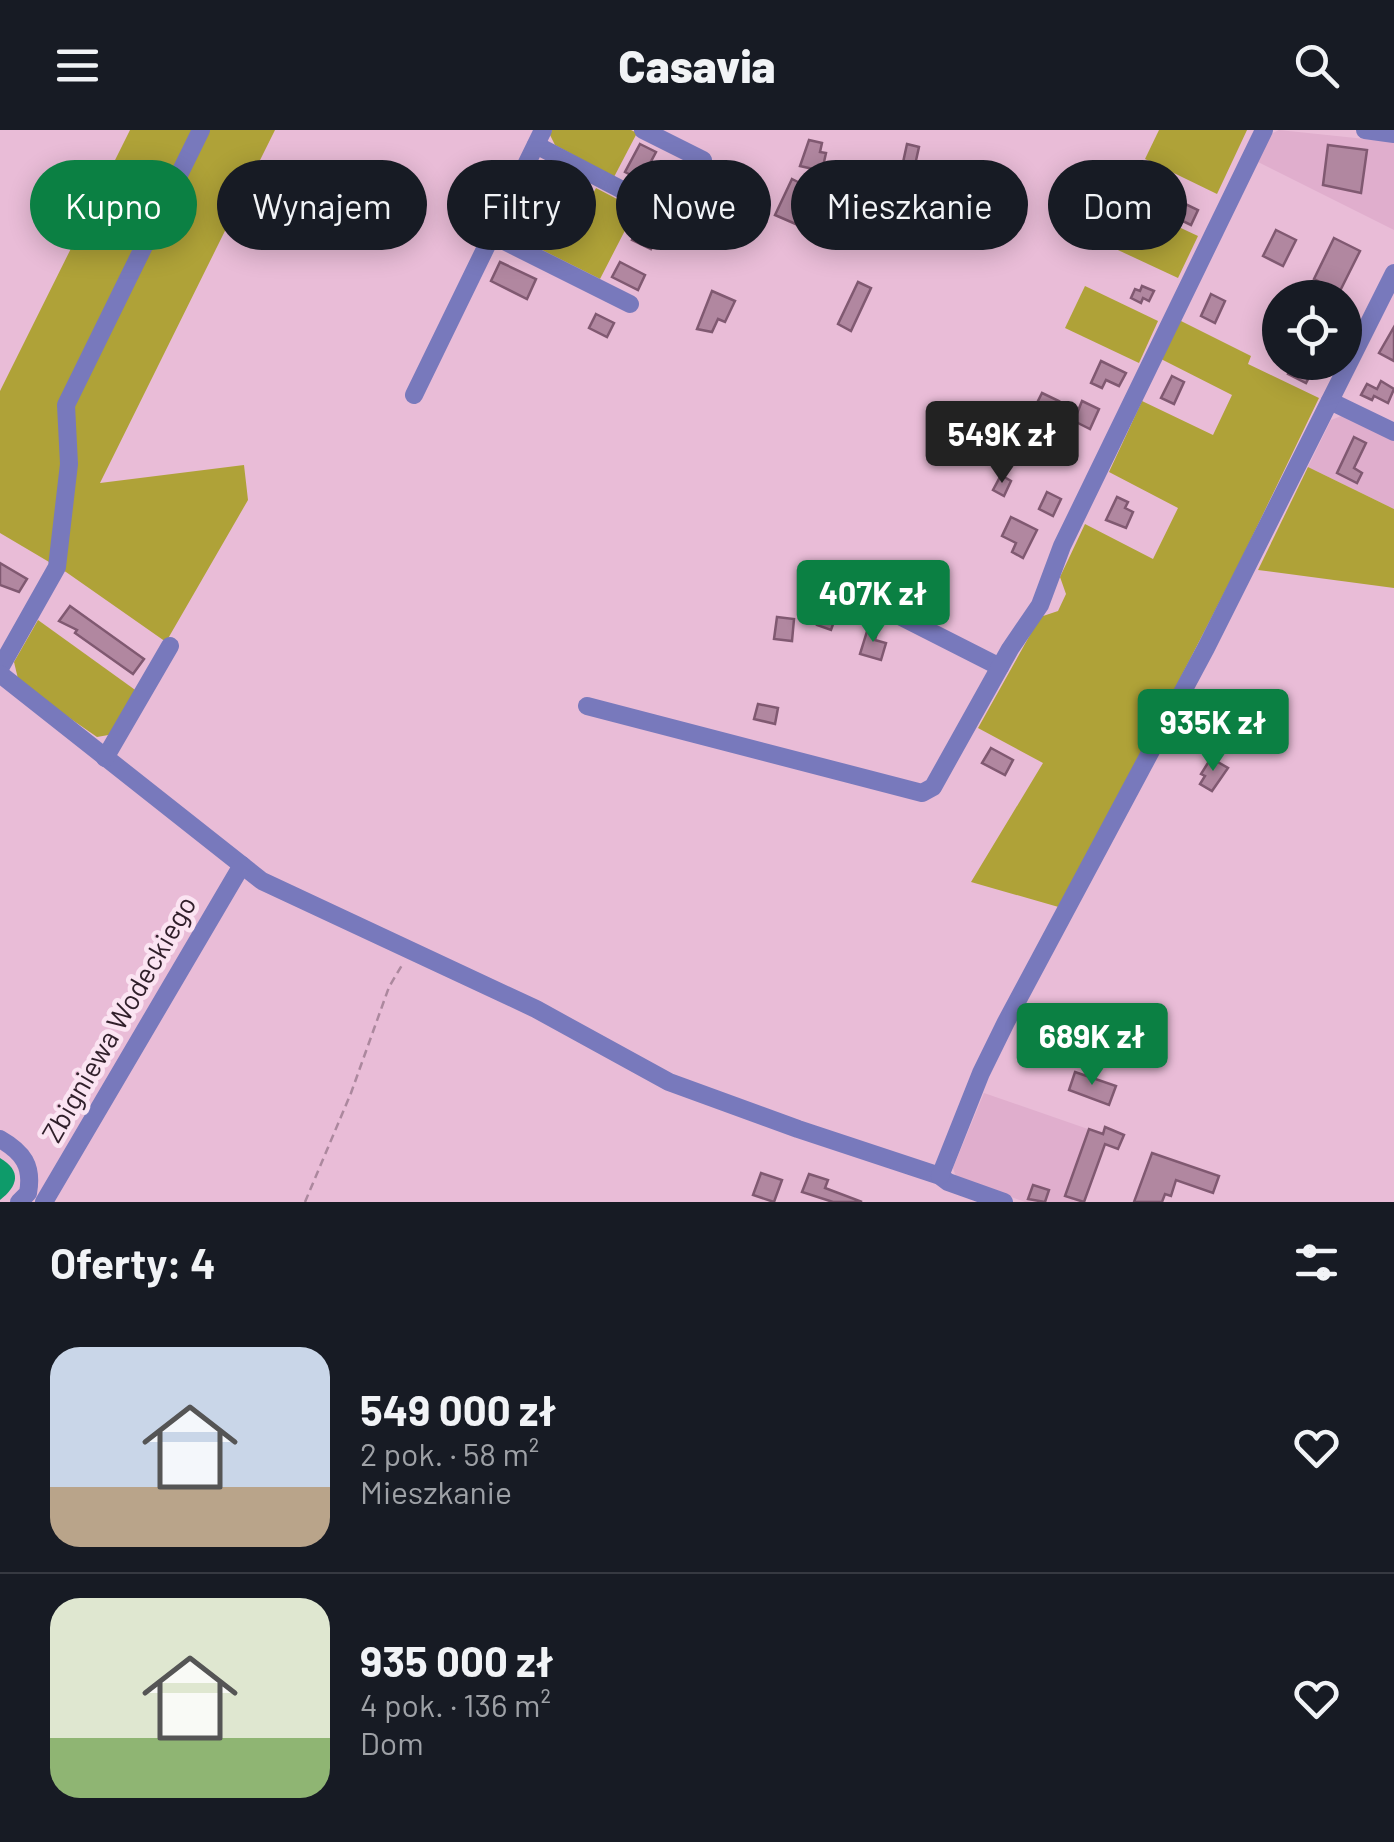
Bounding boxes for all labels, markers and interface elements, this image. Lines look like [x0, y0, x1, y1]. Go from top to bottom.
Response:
icon: menu [50, 38, 105, 93]
text: Casavia [618, 38, 776, 92]
icon: search [1289, 38, 1344, 93]
chip: Kupno [30, 160, 197, 250]
chip: Wynajem [217, 160, 427, 250]
chip: Filtry [447, 160, 596, 250]
chip: Nowe [616, 160, 771, 250]
chip: Mieszkanie [791, 160, 1028, 250]
chip: Dom [1048, 160, 1187, 250]
map controls [1262, 280, 1362, 380]
button: locate [1262, 280, 1362, 380]
pin: 549K zł [910, 401, 1094, 486]
text: 549K zł [948, 414, 1056, 452]
pin: 407K zł [781, 560, 965, 645]
text: 407K zł [819, 573, 927, 611]
pin: 935K zł [1121, 689, 1305, 774]
text: 935K zł [1160, 702, 1266, 740]
street label: Zbigniewa Wodeckiego [34, 889, 203, 1148]
pin: 689K zł [1000, 1003, 1184, 1088]
text: 689K zł [1039, 1016, 1145, 1054]
icon: filters [1289, 1235, 1344, 1290]
text: Oferty: 4 [50, 1237, 216, 1287]
text: 549 000 zł [360, 1384, 557, 1434]
icon: home [130, 1387, 250, 1507]
icon: heart [1289, 1420, 1344, 1475]
text: 2 pok. · 58 m² [360, 1434, 539, 1472]
text: Mieszkanie [360, 1472, 512, 1510]
text: 935 000 zł [360, 1635, 554, 1685]
icon: home [130, 1638, 250, 1758]
icon: heart [1289, 1671, 1344, 1726]
text: 4 pok. · 136 m² [360, 1685, 551, 1723]
text: Dom [360, 1723, 424, 1761]

